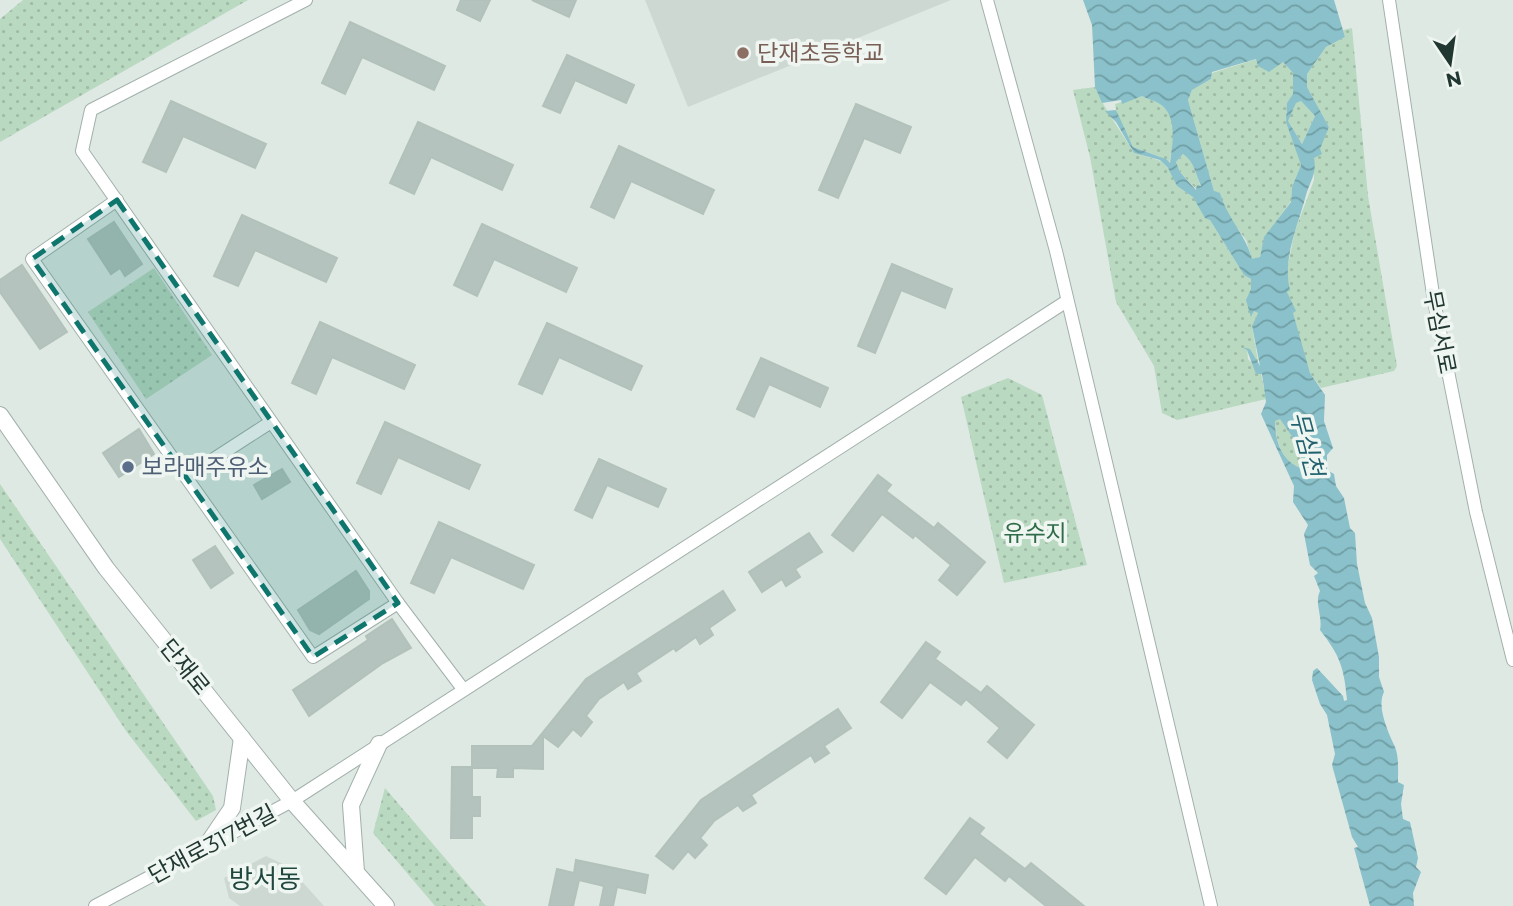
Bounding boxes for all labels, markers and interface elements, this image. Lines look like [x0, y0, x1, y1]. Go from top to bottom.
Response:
north arrow [1415, 28, 1485, 98]
place label: 단재초등학교 [757, 39, 884, 67]
marker: 단재초등학교 [735, 45, 751, 61]
text: N [1444, 66, 1464, 92]
street label: 무심서로 [1418, 288, 1462, 376]
water label: 무심천 [1284, 408, 1330, 483]
place label: 보라매주유소 [142, 453, 269, 481]
marker: 보라매주유소 [120, 459, 136, 475]
park label: 유수지 [1003, 519, 1067, 547]
street label: 단재로 [154, 634, 216, 700]
street label: 단재로317번길 [143, 799, 281, 889]
district label: 방서동 [229, 863, 301, 895]

